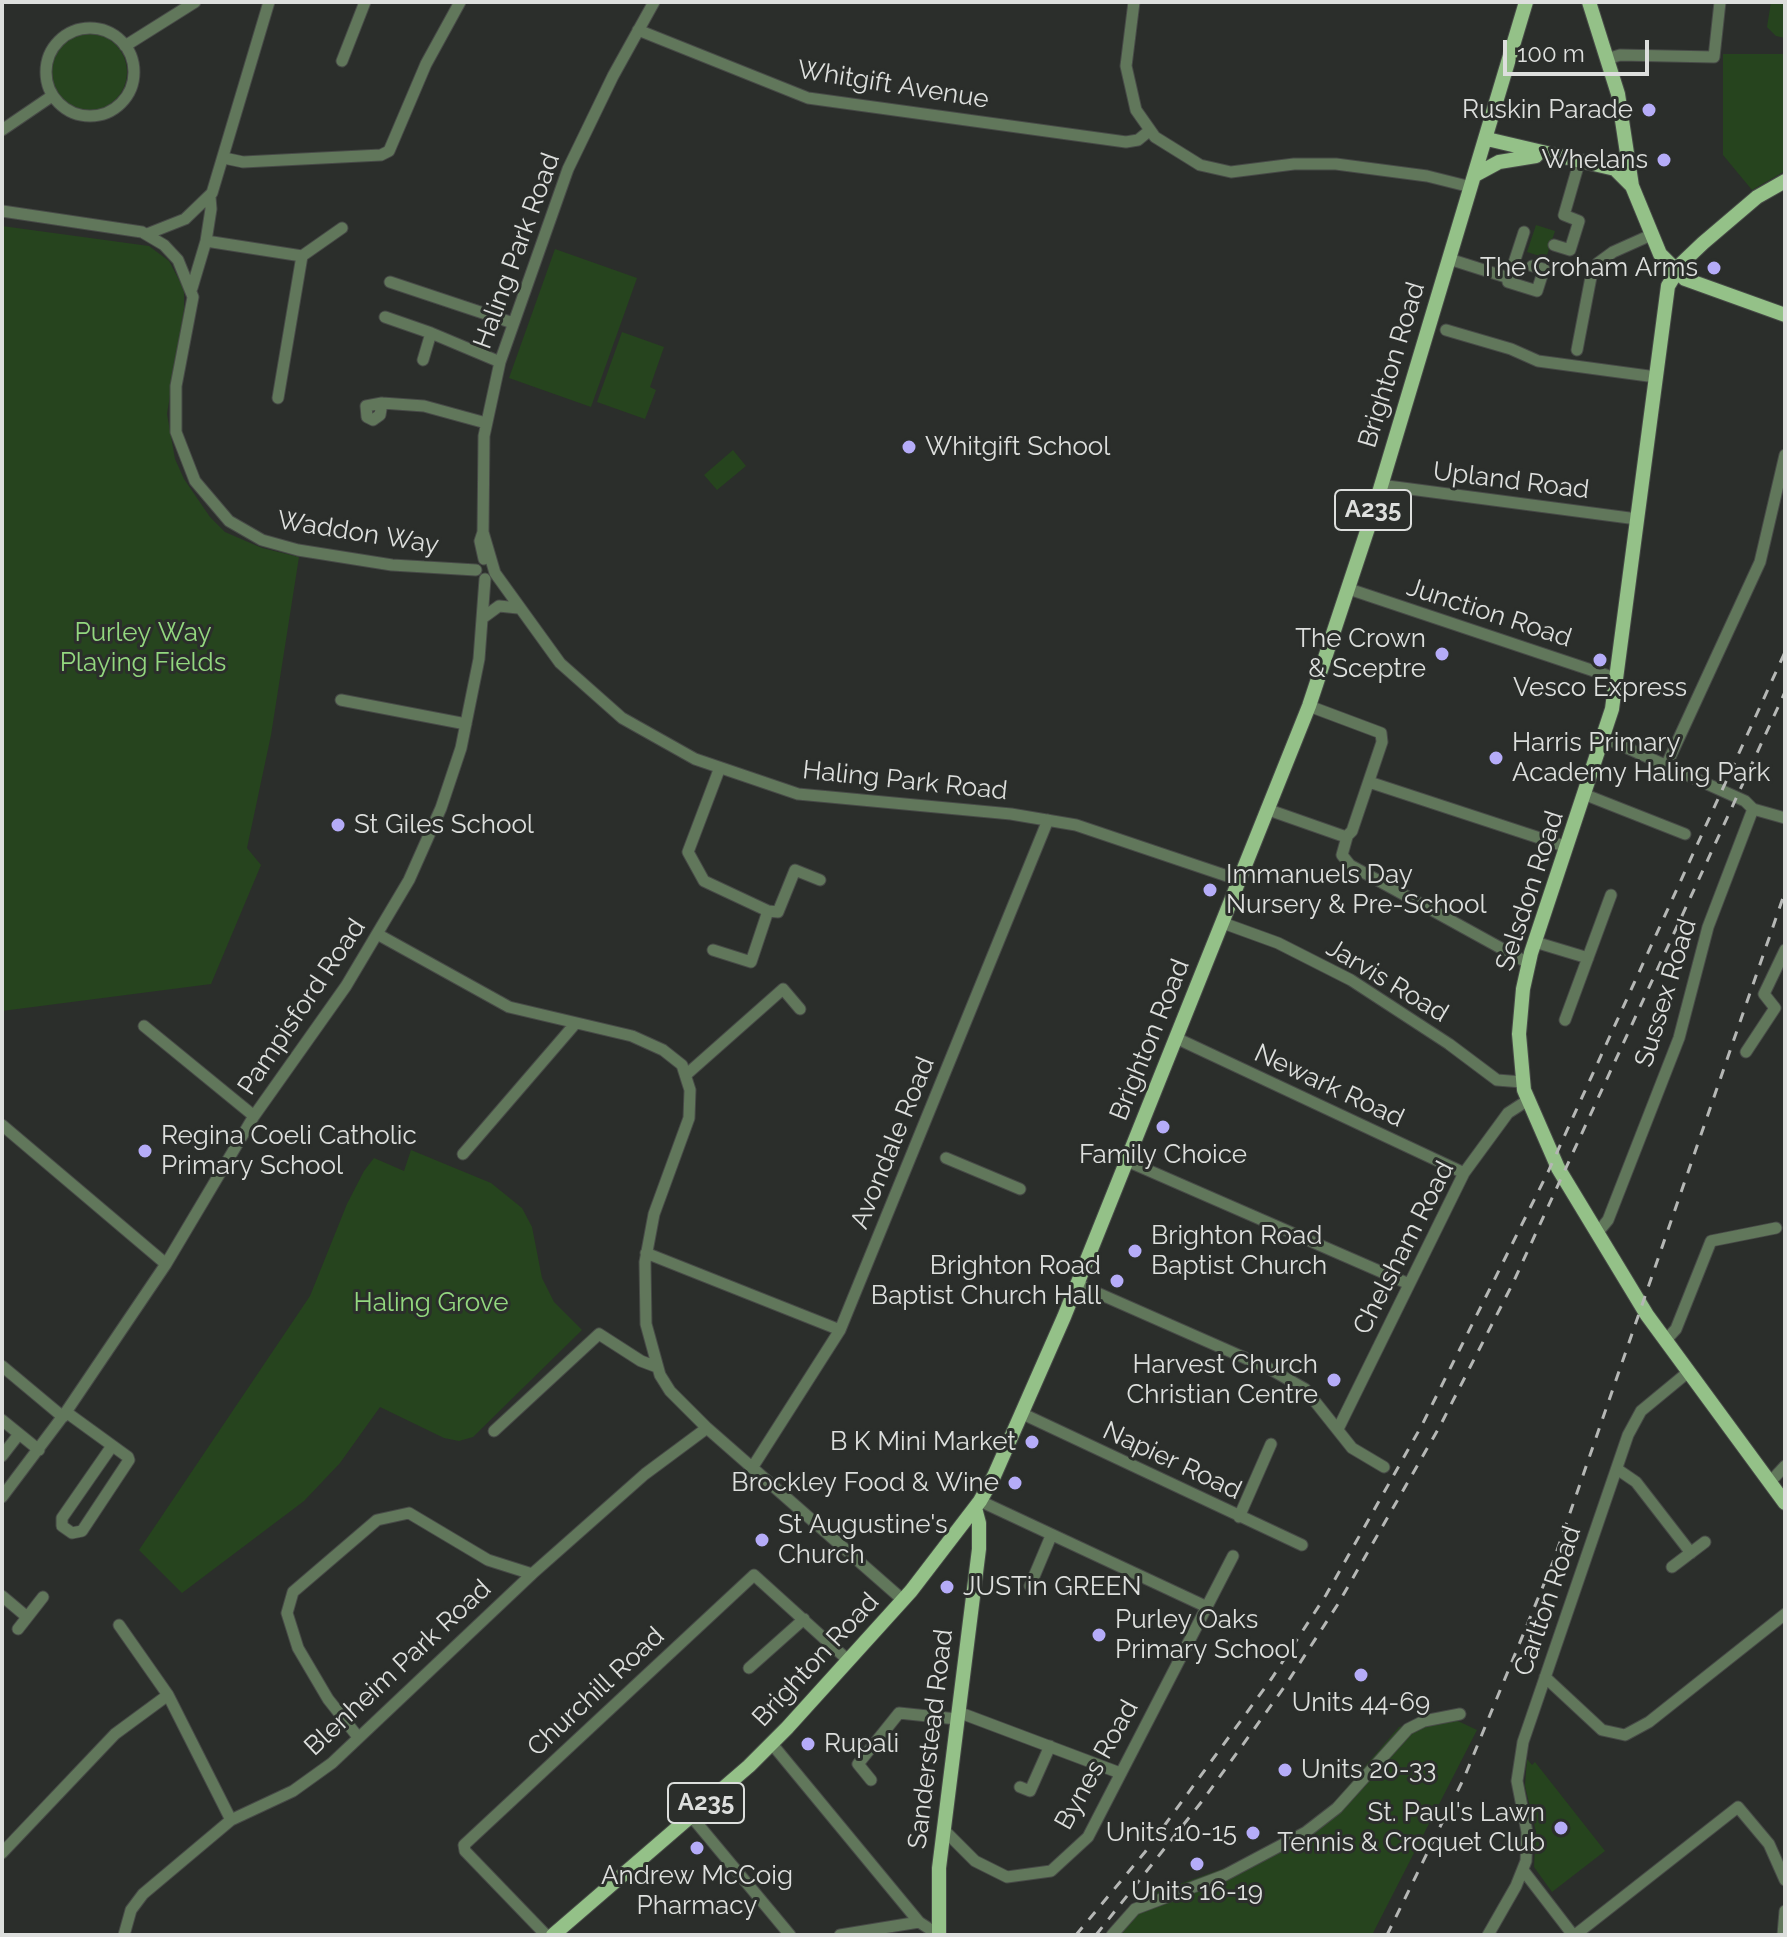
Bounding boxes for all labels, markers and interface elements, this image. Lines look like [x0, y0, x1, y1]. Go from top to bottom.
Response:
scale bar [1507, 24, 1653, 74]
text: 100 m [1517, 39, 1585, 68]
street label: Whitgift Avenue [795, 54, 991, 116]
place label: Ruskin Parade [1462, 94, 1633, 126]
marker: Ruskin Parade [1640, 101, 1658, 119]
place label: Whelans [1541, 144, 1648, 176]
street label: Haling Park Road [467, 149, 567, 353]
marker: Whelans [1655, 151, 1673, 169]
place label: The Croham Arms [1480, 252, 1698, 284]
marker: The Croham Arms [1705, 259, 1723, 277]
street label: Brighton Road [1352, 279, 1432, 451]
place label: Whitgift School [925, 431, 1110, 463]
marker: Whitgift School [900, 438, 918, 456]
street label: Upland Road [1431, 456, 1591, 506]
road number: A235 [1335, 490, 1411, 530]
street label: Waddon Way [275, 505, 441, 561]
street label: Junction Road [1403, 572, 1575, 654]
park label: Purley Way Playing Fields [60, 617, 226, 678]
place label: The Crown & Sceptre [1295, 623, 1426, 684]
marker: The Crown & Sceptre [1433, 645, 1451, 663]
marker: Vesco Express [1591, 651, 1609, 669]
place label: Vesco Express [1513, 672, 1687, 704]
place label: Harris Primary Academy Haling Park [1512, 727, 1770, 788]
marker: Harris Primary Academy Haling Park [1487, 749, 1505, 767]
street label: Haling Park Road [801, 755, 1009, 807]
street label: Selsdon Road [1489, 807, 1571, 975]
place label: St Giles School [354, 809, 534, 841]
marker: St Giles School [329, 816, 347, 834]
place label: Immanuels Day Nursery & Pre-School [1226, 859, 1487, 920]
marker: Immanuels Day Nursery & Pre-School [1201, 881, 1219, 899]
street label: Pampisford Road [231, 913, 373, 1101]
street label: Sussex Road [1629, 915, 1703, 1071]
street label: Jarvis Road [1320, 932, 1454, 1030]
street label: Brighton Road [1103, 955, 1197, 1125]
street label: Newark Road [1249, 1038, 1409, 1134]
street label: Avondale Road [844, 1053, 942, 1233]
marker: Family Choice [1154, 1118, 1172, 1136]
place label: Regina Coeli Catholic Primary School [161, 1120, 417, 1182]
place label: Family Choice [1079, 1139, 1247, 1171]
marker: Regina Coeli Catholic Primary School [136, 1142, 154, 1160]
street label: Chelsham Road [1347, 1156, 1461, 1340]
place label: Brighton Road Baptist Church [1151, 1220, 1327, 1282]
marker: Brighton Road Baptist Church [1126, 1242, 1144, 1260]
place label: Brighton Road Baptist Church Hall [871, 1250, 1101, 1312]
marker: Brighton Road Baptist Church Hall [1108, 1272, 1126, 1290]
park label: Haling Grove [354, 1287, 508, 1319]
place label: Harvest Church Christian Centre [1127, 1349, 1318, 1410]
marker: Harvest Church Christian Centre [1325, 1371, 1343, 1389]
street label: Napier Road [1098, 1415, 1246, 1507]
place label: B K Mini Market [830, 1426, 1016, 1458]
marker: B K Mini Market [1023, 1433, 1041, 1451]
place label: Brockley Food & Wine [731, 1467, 999, 1499]
marker: Brockley Food & Wine [1006, 1474, 1024, 1492]
place label: St Augustine's Church [778, 1509, 948, 1570]
street label: Carlton Road [1508, 1522, 1588, 1680]
marker: St Augustine's Church [753, 1531, 771, 1549]
place label: JUSTin GREEN [963, 1571, 1142, 1603]
street label: Blenheim Park Road [298, 1574, 498, 1762]
marker: JUSTin GREEN [938, 1578, 956, 1596]
street label: Brighton Road [746, 1587, 886, 1733]
place label: Purley Oaks Primary School [1115, 1604, 1297, 1666]
street label: Churchill Road [521, 1621, 671, 1763]
marker: Purley Oaks Primary School [1090, 1626, 1108, 1644]
street label: Sanderstead Road [902, 1627, 960, 1851]
marker: Units 44-69 [1352, 1666, 1370, 1684]
place label: Units 44-69 [1292, 1687, 1430, 1719]
street label: Bynes Road [1049, 1695, 1145, 1835]
place label: Rupali [824, 1728, 899, 1760]
marker: Rupali [799, 1735, 817, 1753]
place label: Units 20-33 [1301, 1754, 1436, 1786]
marker: Units 20-33 [1276, 1761, 1294, 1779]
road number: A235 [668, 1783, 744, 1823]
place label: St. Paul's Lawn Tennis & Croquet Club [1277, 1797, 1545, 1858]
place label: Units 10-15 [1106, 1817, 1237, 1849]
marker: St. Paul's Lawn Tennis & Croquet Club [1552, 1819, 1570, 1837]
marker: Units 10-15 [1244, 1824, 1262, 1842]
marker: Andrew McCoig Pharmacy [688, 1839, 706, 1857]
marker: Units 16-19 [1188, 1855, 1206, 1873]
place label: Andrew McCoig Pharmacy [601, 1860, 793, 1922]
place label: Units 16-19 [1131, 1876, 1263, 1908]

